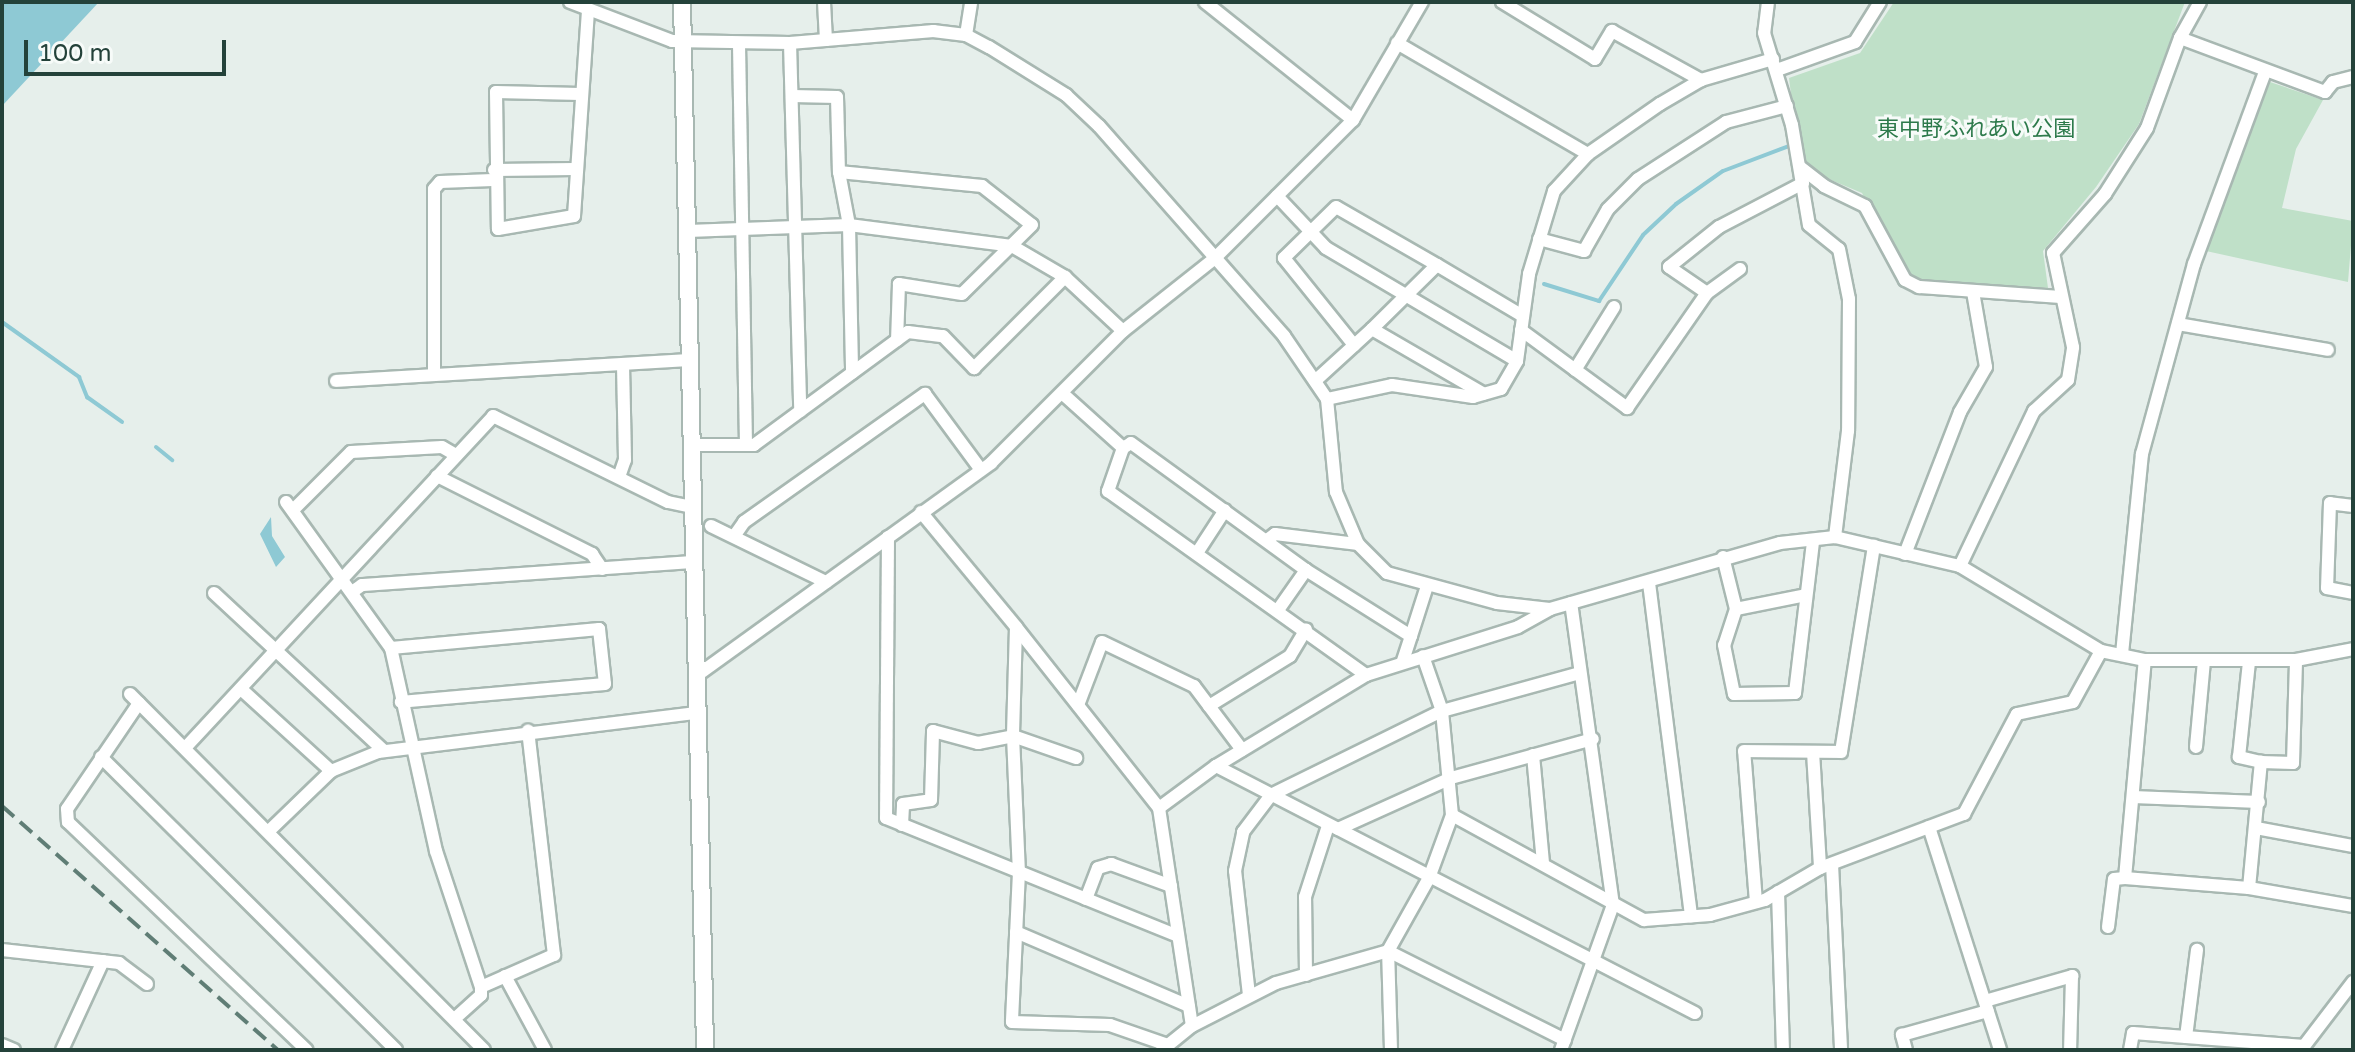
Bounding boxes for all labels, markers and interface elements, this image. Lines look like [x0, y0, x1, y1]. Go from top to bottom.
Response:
scale bar [28, 24, 230, 74]
text: 100 m [38, 39, 112, 68]
park label: 東中野ふれあい公園 [1877, 117, 2075, 143]

